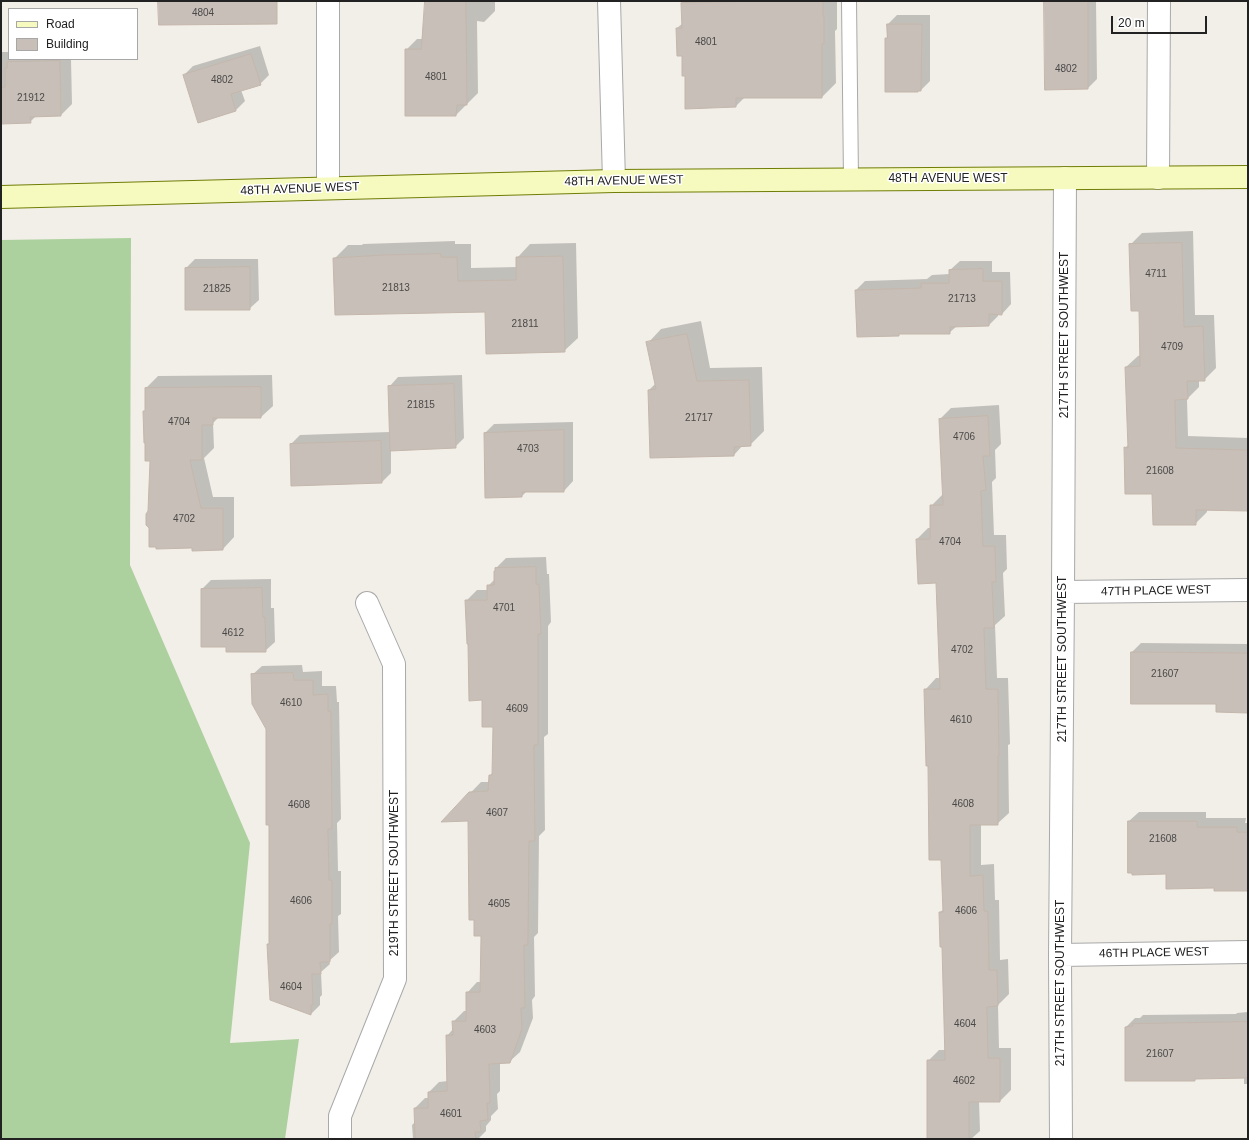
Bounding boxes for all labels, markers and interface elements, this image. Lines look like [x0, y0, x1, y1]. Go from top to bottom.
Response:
house number: 4804 [192, 7, 214, 19]
legend [8, 8, 138, 60]
scale bar [1113, 8, 1209, 34]
text: 20 m [1118, 16, 1145, 30]
text: Road [46, 17, 75, 31]
house number: 4801 [695, 36, 717, 48]
text: Building [46, 37, 89, 51]
house number: 4802 [1055, 63, 1077, 75]
house number: 4801 [425, 71, 447, 83]
house number: 4802 [211, 74, 233, 86]
house number: 21912 [17, 92, 45, 104]
street label: 48TH AVENUE WEST [888, 172, 1008, 186]
street label: 48TH AVENUE WEST [564, 173, 684, 189]
street label: 48TH AVENUE WEST [240, 180, 360, 198]
street label: 217TH STREET SOUTHWEST [1058, 252, 1072, 418]
house number: 4711 [1145, 268, 1167, 280]
house number: 21813 [382, 282, 410, 294]
house number: 21825 [203, 283, 231, 295]
house number: 21713 [948, 293, 976, 305]
house number: 21811 [511, 318, 539, 330]
house number: 4709 [1161, 341, 1183, 353]
house number: 21815 [407, 399, 435, 411]
house number: 21717 [685, 412, 713, 424]
house number: 4704 [168, 416, 190, 428]
house number: 4706 [953, 431, 975, 443]
house number: 4703 [517, 443, 539, 455]
house number: 21608 [1146, 465, 1174, 477]
house number: 4702 [173, 513, 195, 525]
house number: 4704 [939, 536, 961, 548]
street label: 217TH STREET SOUTHWEST [1056, 576, 1070, 742]
street label: 47TH PLACE WEST [1101, 583, 1211, 599]
house number: 4701 [493, 602, 515, 614]
house number: 4612 [222, 627, 244, 639]
house number: 4702 [951, 644, 973, 656]
house number: 21607 [1151, 668, 1179, 680]
house number: 4610 [280, 697, 302, 709]
house number: 4609 [506, 703, 528, 715]
house number: 4610 [950, 714, 972, 726]
street label: 219TH STREET SOUTHWEST [388, 790, 402, 956]
house number: 4608 [952, 798, 974, 810]
house number: 4608 [288, 799, 310, 811]
house number: 4607 [486, 807, 508, 819]
house number: 21608 [1149, 833, 1177, 845]
house number: 4606 [290, 895, 312, 907]
house number: 4605 [488, 898, 510, 910]
street label: 217TH STREET SOUTHWEST [1054, 900, 1068, 1066]
house number: 4606 [955, 905, 977, 917]
street label: 46TH PLACE WEST [1099, 945, 1209, 961]
house number: 4604 [280, 981, 302, 993]
house number: 4604 [954, 1018, 976, 1030]
house number: 4603 [474, 1024, 496, 1036]
house number: 21607 [1146, 1048, 1174, 1060]
house number: 4602 [953, 1075, 975, 1087]
house number: 4601 [440, 1108, 462, 1120]

